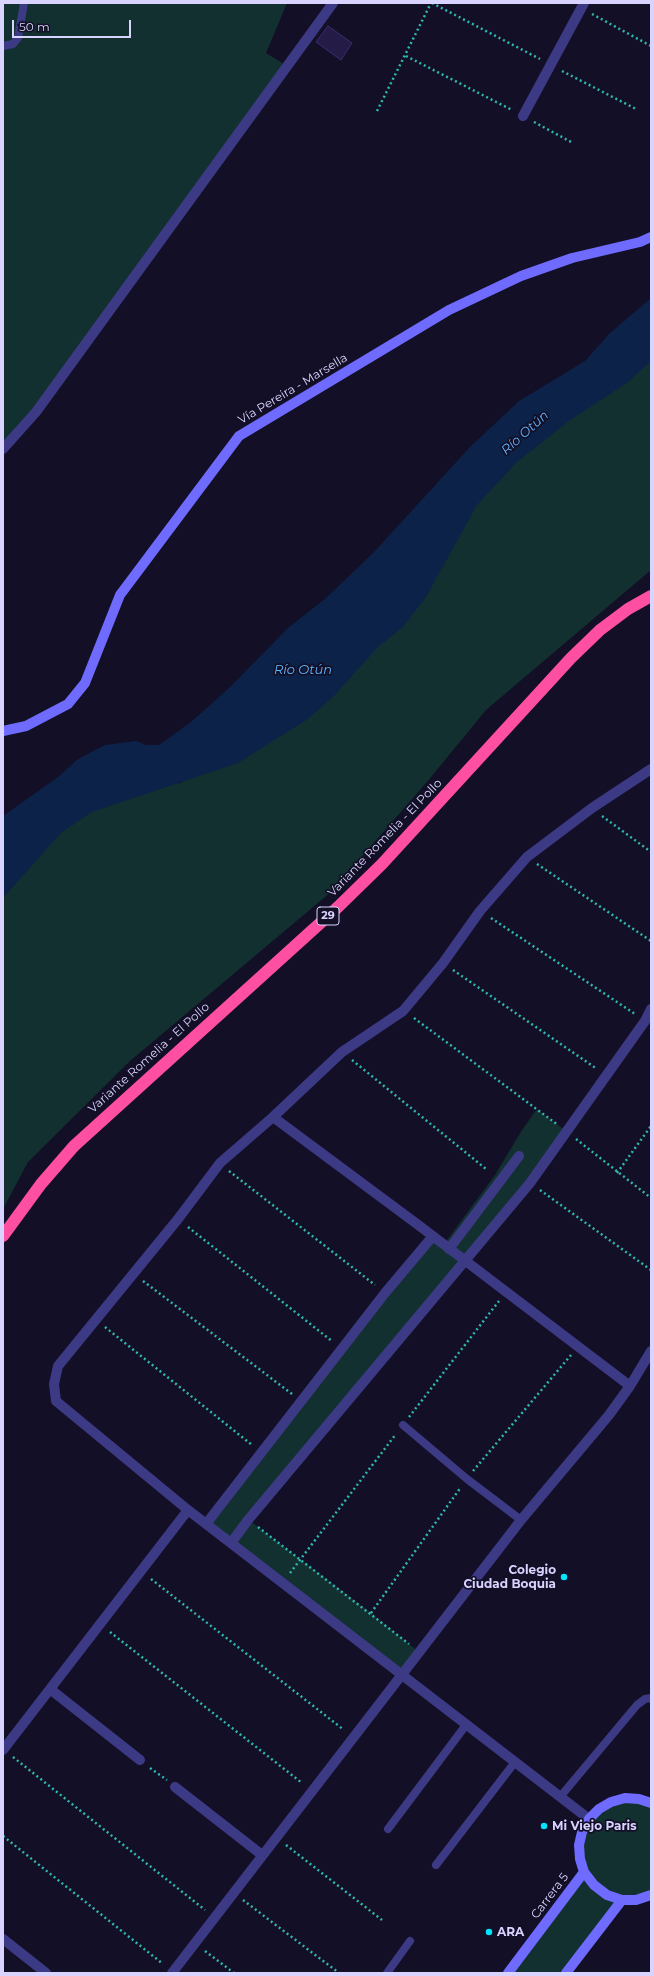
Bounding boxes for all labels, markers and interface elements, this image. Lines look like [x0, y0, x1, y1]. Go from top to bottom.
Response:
scale bar [14, 12, 133, 38]
text: 50 m [19, 19, 50, 34]
street label: Vía Pereira - Marsella [236, 351, 350, 427]
water label: Río Otún [498, 408, 552, 458]
water label: Río Otún [274, 662, 332, 678]
street label: Variante Romelia - El Pollo [325, 776, 445, 900]
road number: 29 [317, 907, 339, 925]
street label: Variante Romelia - El Pollo [86, 1000, 212, 1116]
place label: Colegio Ciudad Boquia [463, 1563, 556, 1591]
marker: Colegio Ciudad Boquia [559, 1572, 569, 1582]
place label: Mi Viejo Paris [552, 1819, 637, 1833]
marker: Mi Viejo Paris [539, 1821, 549, 1831]
street label: Carrera 5 [528, 1870, 572, 1922]
place label: ARA [497, 1925, 524, 1939]
marker: ARA [484, 1927, 494, 1937]

